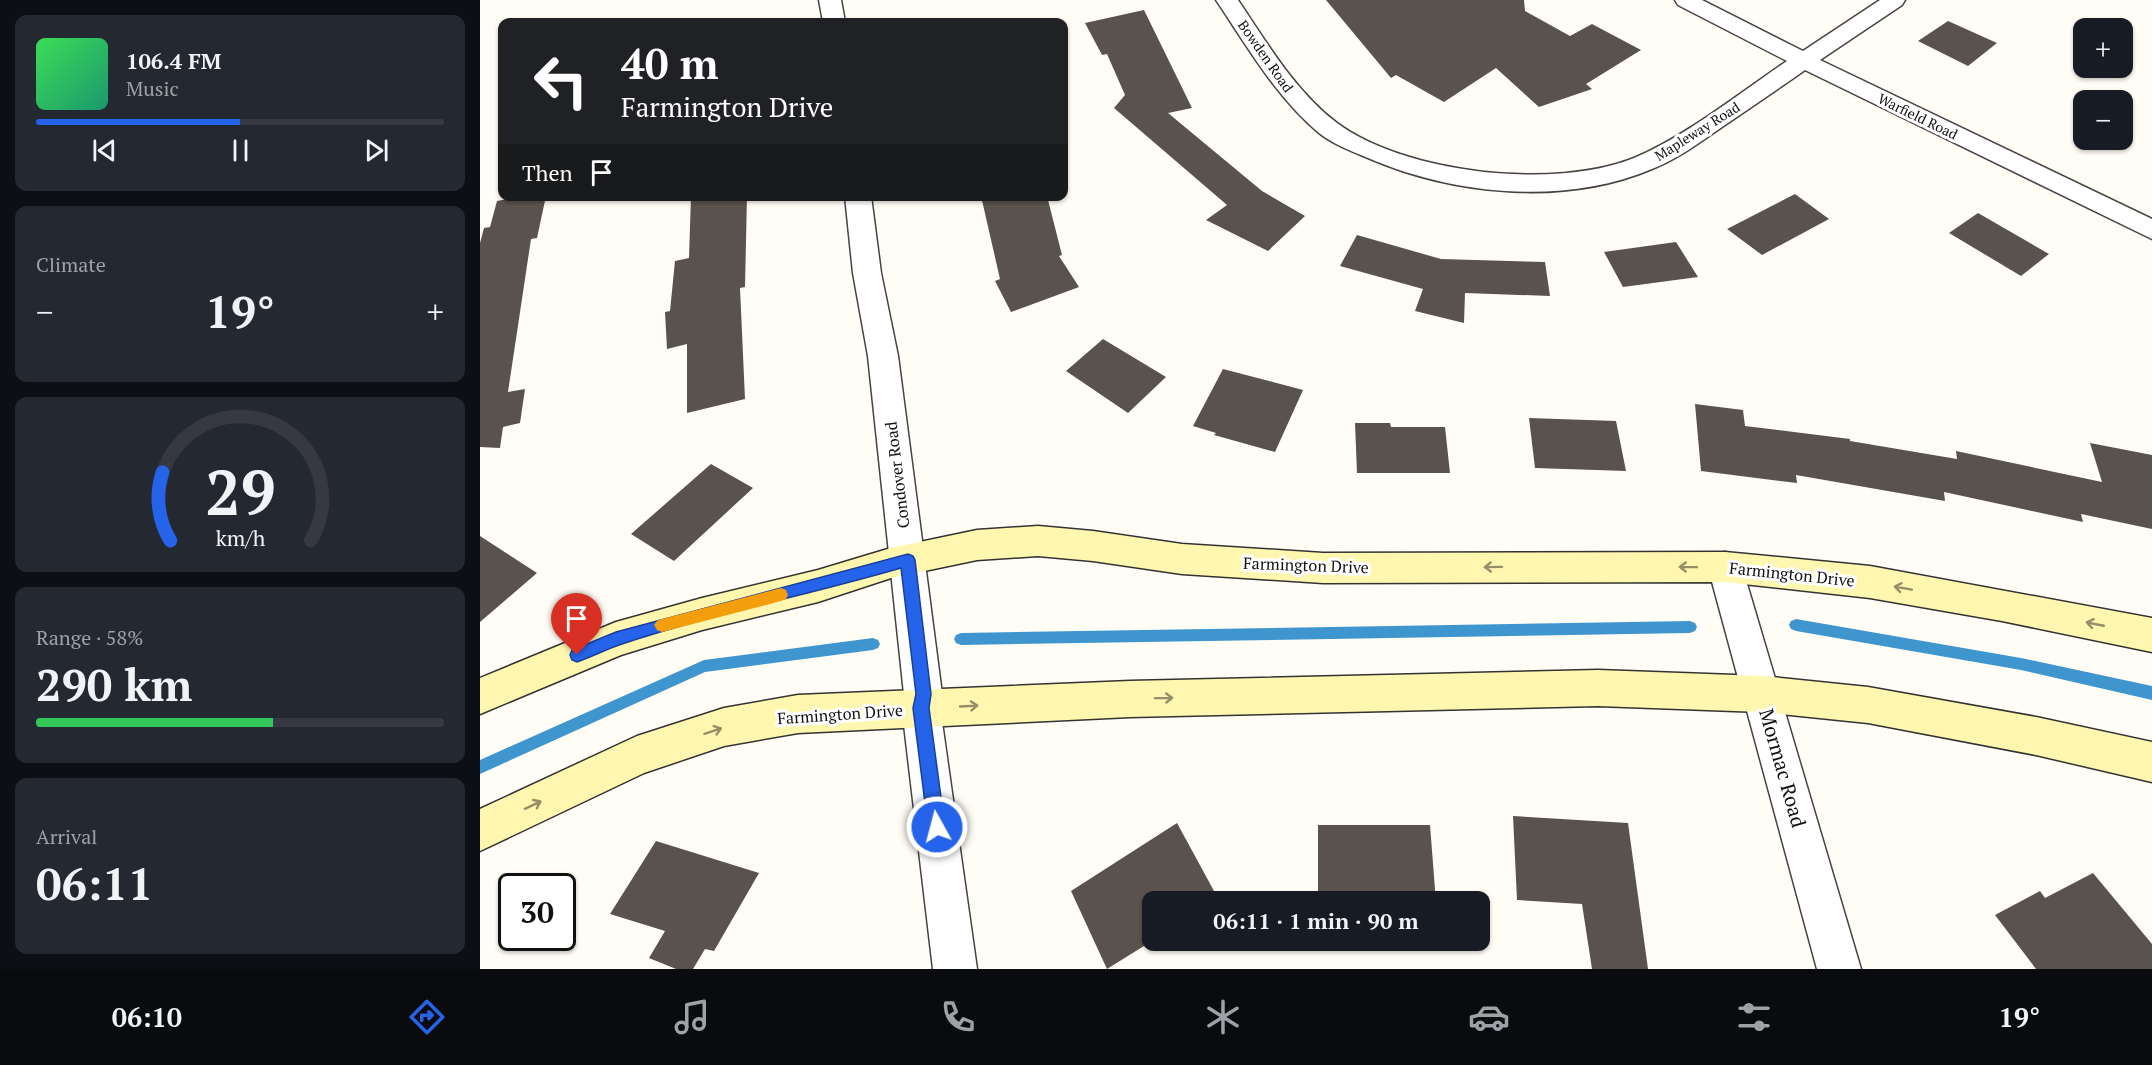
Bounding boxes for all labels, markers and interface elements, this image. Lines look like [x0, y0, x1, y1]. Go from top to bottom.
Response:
street label: Bowden Road [1234, 16, 1298, 96]
map controls [2073, 18, 2133, 150]
button: + [2073, 18, 2133, 78]
text: 40 m [621, 35, 719, 91]
icon: left [522, 42, 600, 120]
text: 106.4 FM [126, 46, 221, 75]
text: Music [126, 75, 179, 102]
street label: Warfield Road [1875, 88, 1961, 144]
text: Farmington Drive [621, 89, 833, 125]
button: − [2073, 90, 2133, 150]
street label: Mapleway Road [1651, 97, 1744, 165]
icon: previous [88, 134, 121, 167]
icon: pause [224, 134, 257, 167]
icon: next [360, 134, 393, 167]
icon: arrive [585, 156, 618, 189]
text: Then [522, 158, 573, 187]
text: Climate [36, 251, 106, 278]
text: 19° [205, 281, 275, 341]
text: − [36, 290, 54, 333]
text: + [426, 290, 444, 333]
street label: Condover Road [880, 420, 914, 530]
text: 29 [205, 451, 275, 534]
text: km/h [215, 525, 265, 553]
street label: Farmington Drive [1243, 552, 1369, 578]
street label: Farmington Drive [1728, 556, 1856, 592]
one-way arrow [1484, 561, 1504, 573]
one-way arrow [1679, 561, 1699, 572]
one-way arrow [1894, 582, 1913, 593]
pin [551, 593, 602, 655]
icon: arrive [560, 602, 593, 635]
one-way arrow [2085, 618, 2105, 629]
text: Range · 58% [36, 624, 143, 651]
text: 290 km [36, 654, 192, 714]
one-way arrow [1153, 692, 1173, 704]
street label: Farmington Drive [776, 699, 904, 729]
one-way arrow [958, 700, 978, 712]
street label: Mormac Road [1753, 706, 1813, 830]
one-way arrow [703, 725, 722, 736]
position arrow [905, 795, 969, 859]
one-way arrow [523, 799, 541, 811]
text: Arrival [36, 823, 97, 850]
text: 06:11 [36, 853, 153, 913]
speed limit sign: 30 [498, 873, 576, 951]
text: 06:11 · 1 min · 90 m [1213, 906, 1419, 935]
icon: directions [406, 996, 448, 1038]
icon: music [671, 996, 713, 1038]
icon: phone [937, 996, 979, 1038]
icon: climate [1202, 996, 1244, 1038]
icon: car [1468, 996, 1510, 1038]
icon: filters [1733, 996, 1775, 1038]
text: 06:10 [112, 999, 182, 1035]
text: 19° [1999, 999, 2040, 1035]

